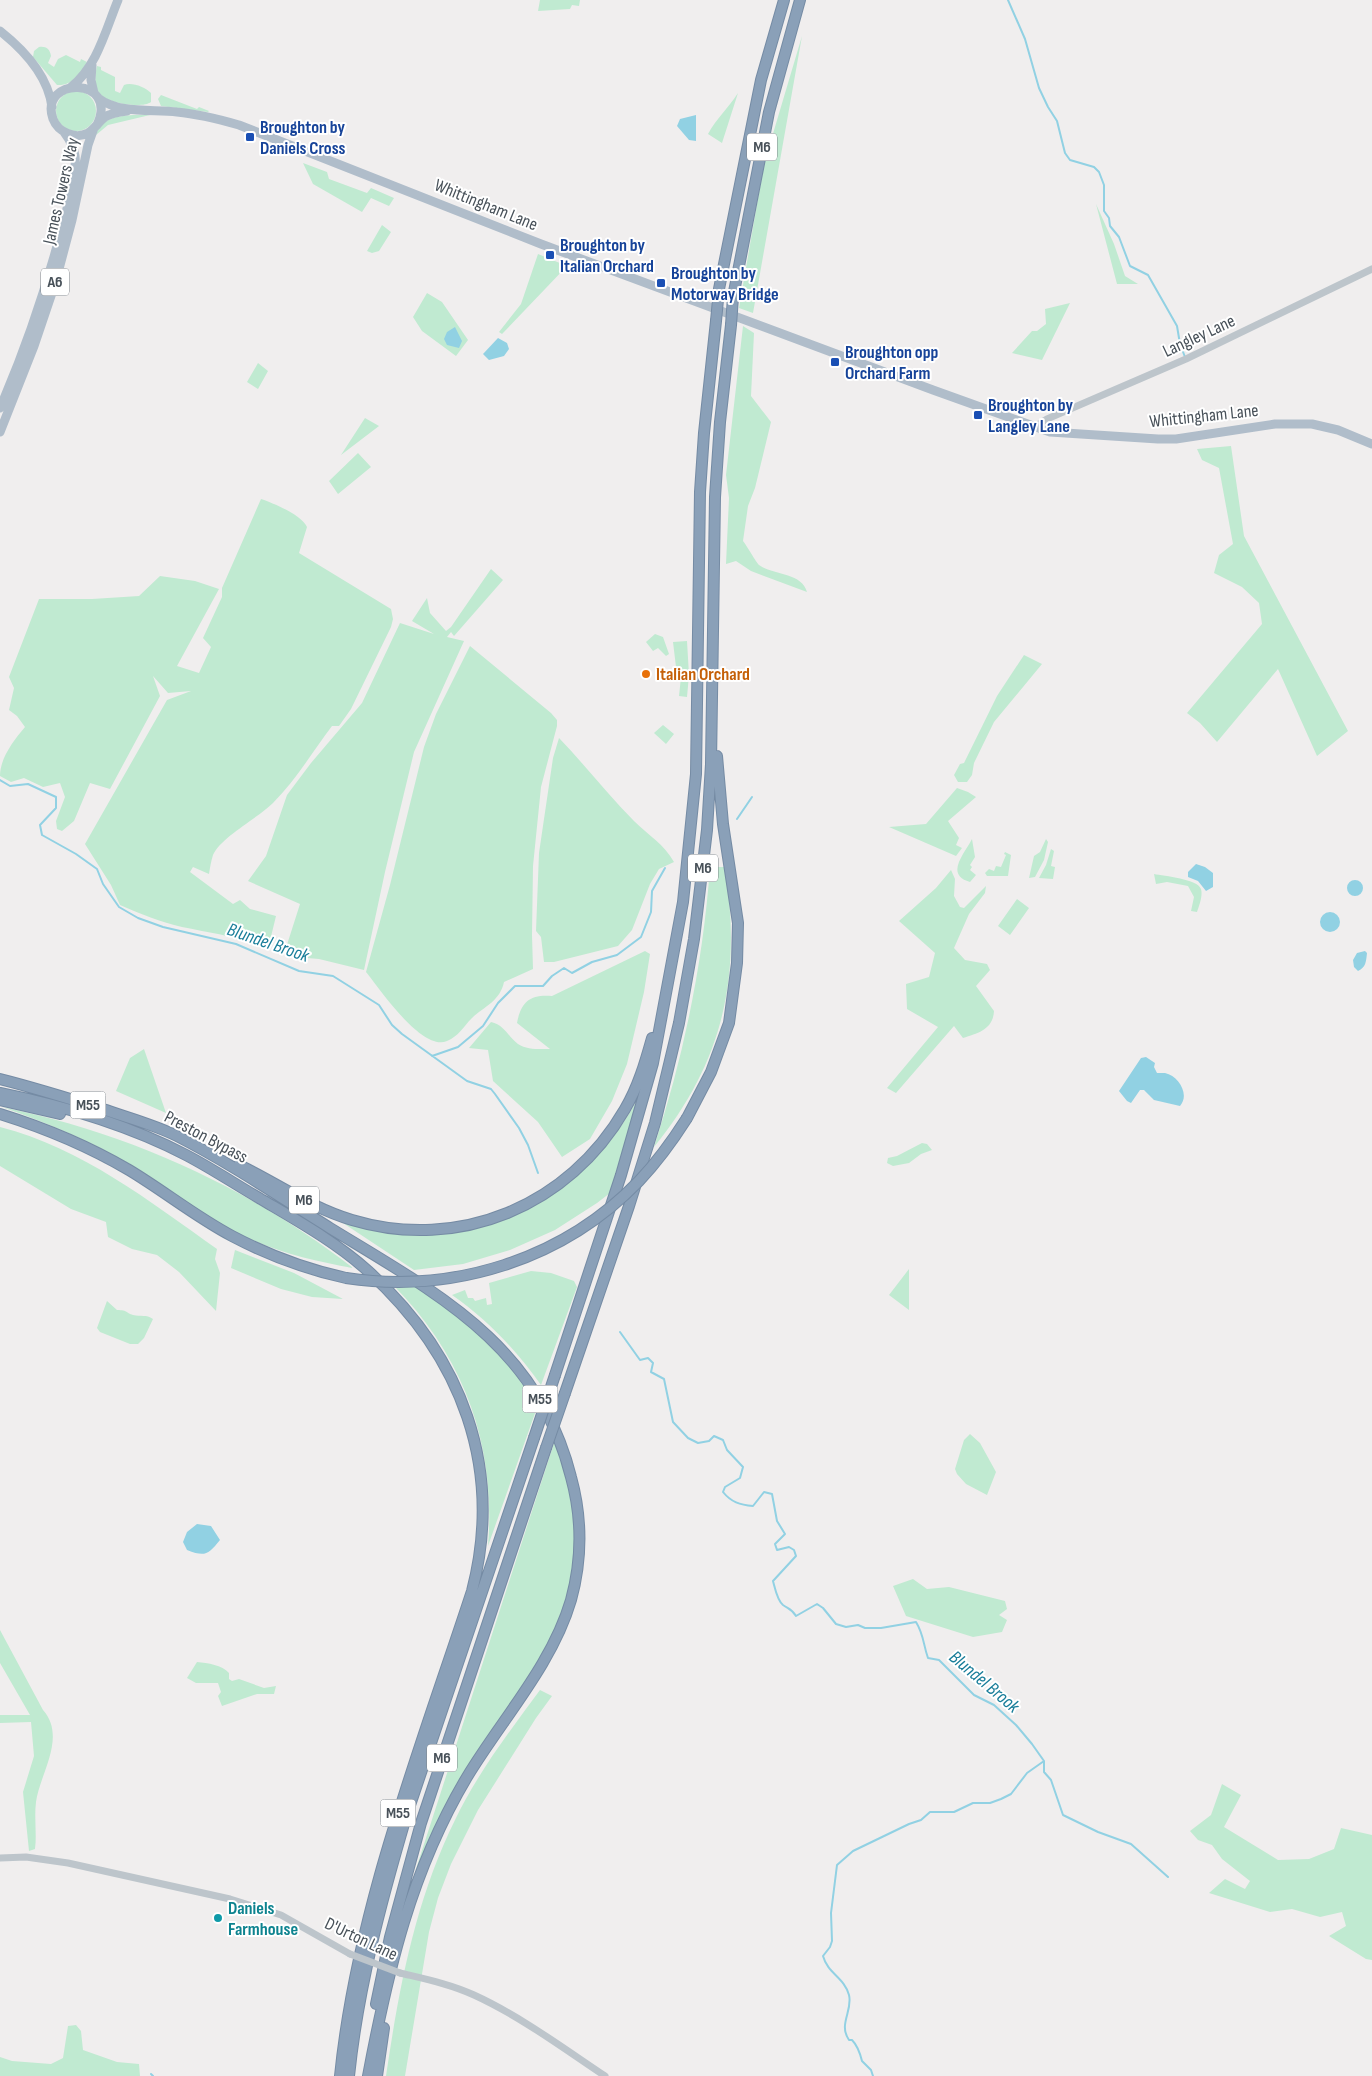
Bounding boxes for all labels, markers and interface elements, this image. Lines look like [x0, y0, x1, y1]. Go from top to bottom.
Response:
place label: Broughton by Daniels Cross [260, 117, 346, 159]
marker: Broughton by Daniels Cross [244, 131, 256, 143]
road number: M6 [747, 134, 777, 160]
street label: James Towers Way [38, 136, 83, 247]
street label: Whittingham Lane [431, 175, 541, 235]
place label: Broughton by Italian Orchard [560, 235, 654, 277]
marker: Broughton by Italian Orchard [544, 249, 556, 261]
place label: Broughton by Motorway Bridge [671, 263, 779, 305]
road number: A6 [41, 268, 69, 296]
marker: Broughton by Motorway Bridge [655, 277, 667, 289]
street label: Langley Lane [1160, 310, 1238, 362]
place label: Broughton opp Orchard Farm [845, 342, 938, 384]
marker: Broughton opp Orchard Farm [829, 356, 841, 368]
place label: Broughton by Langley Lane [988, 395, 1074, 437]
street label: Whittingham Lane [1148, 400, 1260, 432]
marker: Broughton by Langley Lane [972, 409, 984, 421]
place label: Italian Orchard [656, 664, 750, 685]
marker: Italian Orchard [640, 668, 652, 680]
road number: M6 [688, 854, 718, 881]
water label: Blundel Brook [224, 918, 313, 968]
road number: M55 [70, 1092, 106, 1118]
street label: Preston Bypass [161, 1106, 251, 1168]
road number: M6 [289, 1186, 319, 1214]
road number: M55 [522, 1386, 558, 1412]
water label: Blundel Brook [944, 1646, 1025, 1719]
road number: M6 [427, 1745, 457, 1772]
road number: M55 [380, 1800, 416, 1826]
place label: Daniels Farmhouse [228, 1898, 298, 1940]
marker: Daniels Farmhouse [212, 1912, 224, 1924]
street label: D'Urton Lane [321, 1913, 401, 1965]

